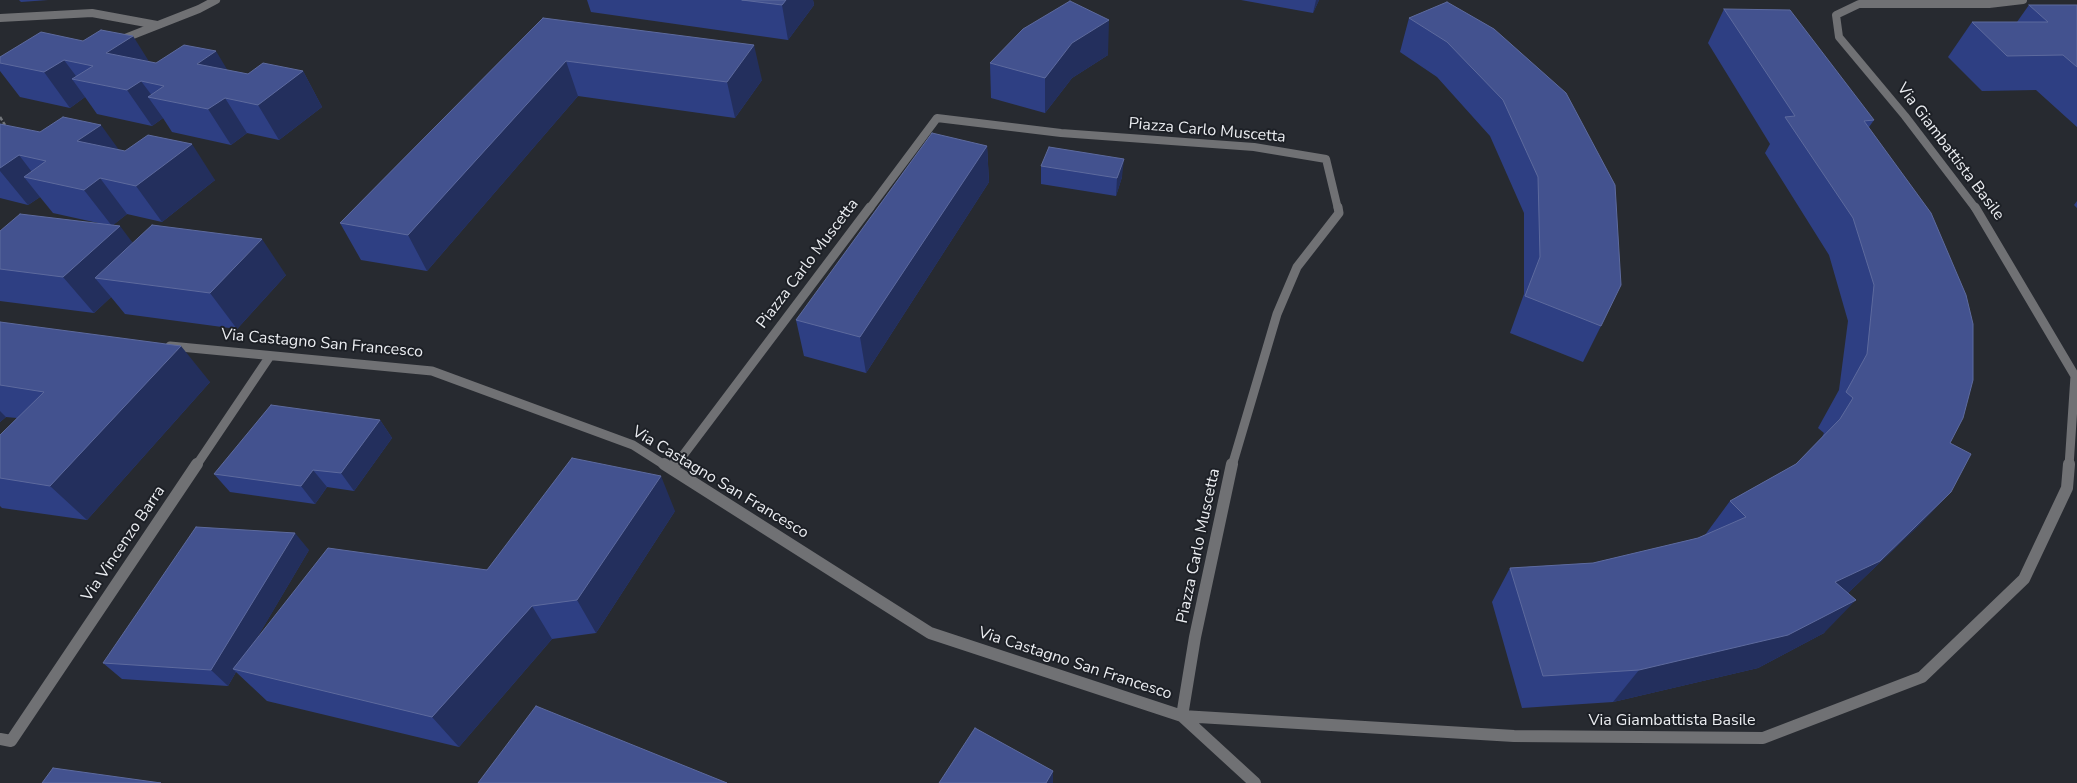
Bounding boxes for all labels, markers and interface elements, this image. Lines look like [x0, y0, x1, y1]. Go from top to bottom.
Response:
street label: Via Giambattista Basile [1892, 80, 2008, 224]
street label: Piazza Carlo Muscetta [1128, 115, 1286, 147]
street label: Piazza Carlo Muscetta [753, 195, 863, 333]
street label: Via Castagno San Francesco [220, 326, 424, 362]
street label: Via Castagno San Francesco [628, 423, 812, 543]
street label: Piazza Carlo Muscetta [1173, 467, 1225, 625]
street label: Via Vincenzo Barra [78, 483, 170, 605]
street label: Via Castagno San Francesco [976, 624, 1174, 704]
street label: Via Giambattista Basile [1588, 711, 1756, 731]

